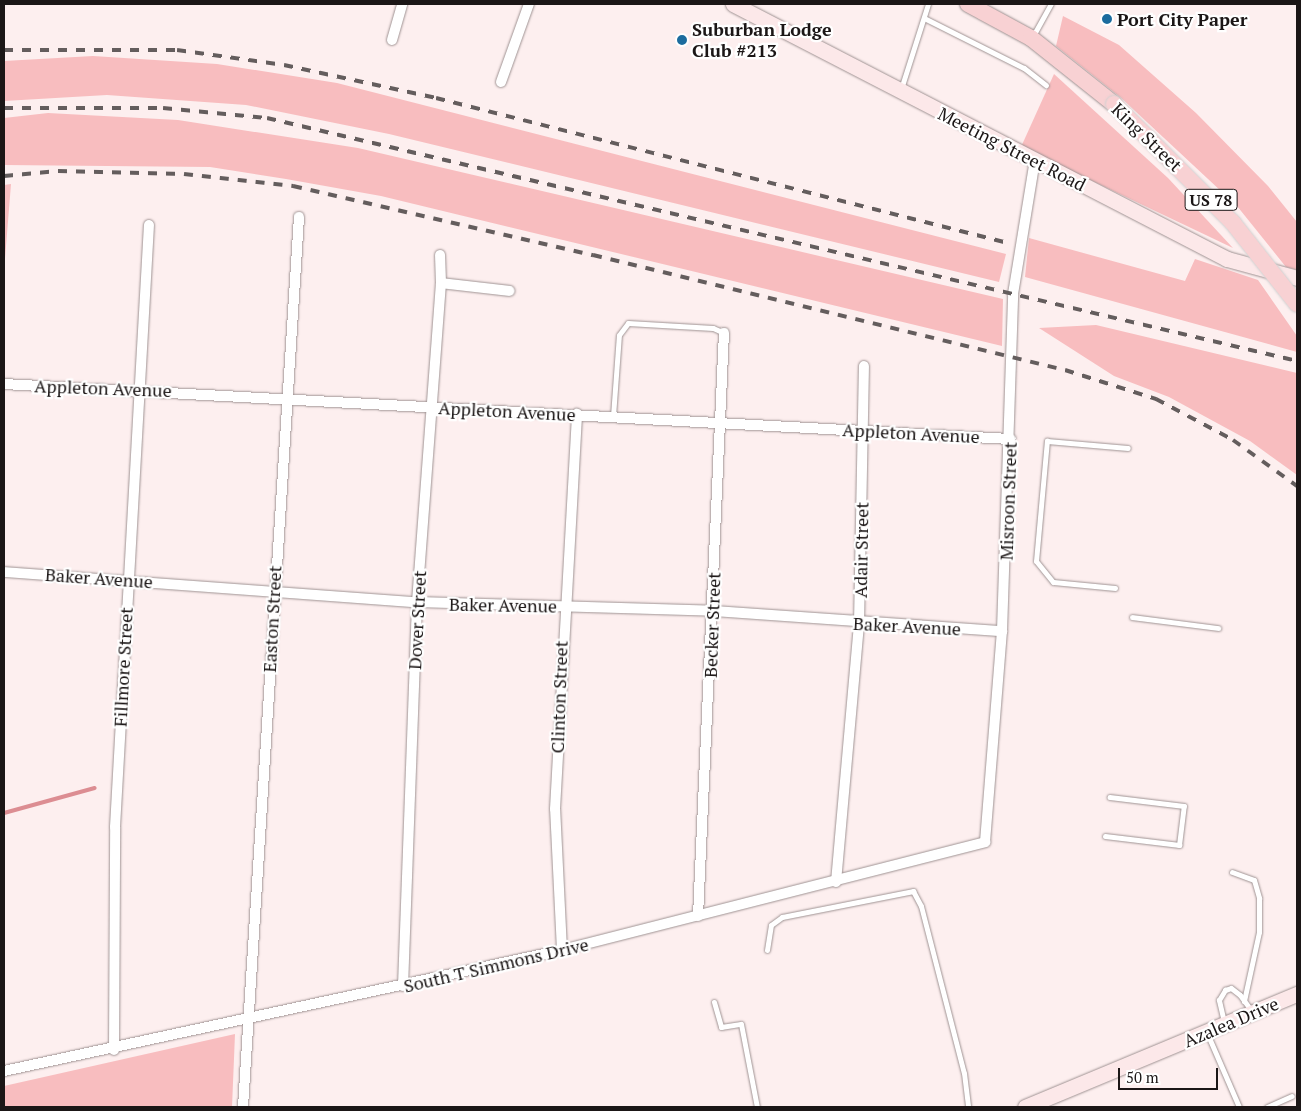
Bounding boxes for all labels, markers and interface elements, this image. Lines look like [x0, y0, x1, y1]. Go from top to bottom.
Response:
place label: Port City Paper [1117, 8, 1247, 30]
marker: Port City Paper [1101, 13, 1113, 25]
place label: Suburban Lodge Club #213 [692, 19, 832, 62]
marker: Suburban Lodge Club #213 [676, 34, 688, 46]
street label: King Street [1107, 98, 1187, 176]
street label: Meeting Street Road [935, 102, 1089, 196]
road number: US 78 [1184, 186, 1238, 214]
street label: Appleton Avenue [34, 375, 172, 401]
street label: Appleton Avenue [438, 397, 576, 425]
street label: Appleton Avenue [842, 419, 980, 447]
street label: Misroon Street [995, 441, 1021, 561]
street label: Adair Street [849, 502, 873, 598]
street label: Baker Avenue [44, 563, 154, 593]
street label: Easton Street [258, 565, 286, 673]
street label: Dover Street [404, 570, 430, 670]
street label: Becker Street [699, 572, 725, 678]
street label: Baker Avenue [449, 593, 557, 617]
street label: Fillmore Street [109, 607, 137, 727]
street label: Baker Avenue [852, 612, 962, 640]
street label: Clinton Street [546, 640, 572, 754]
street label: South T Simmons Drive [402, 933, 590, 997]
street label: Azalea Drive [1180, 992, 1282, 1052]
scale bar [1121, 1058, 1221, 1090]
text: 50 m [1126, 1067, 1159, 1087]

